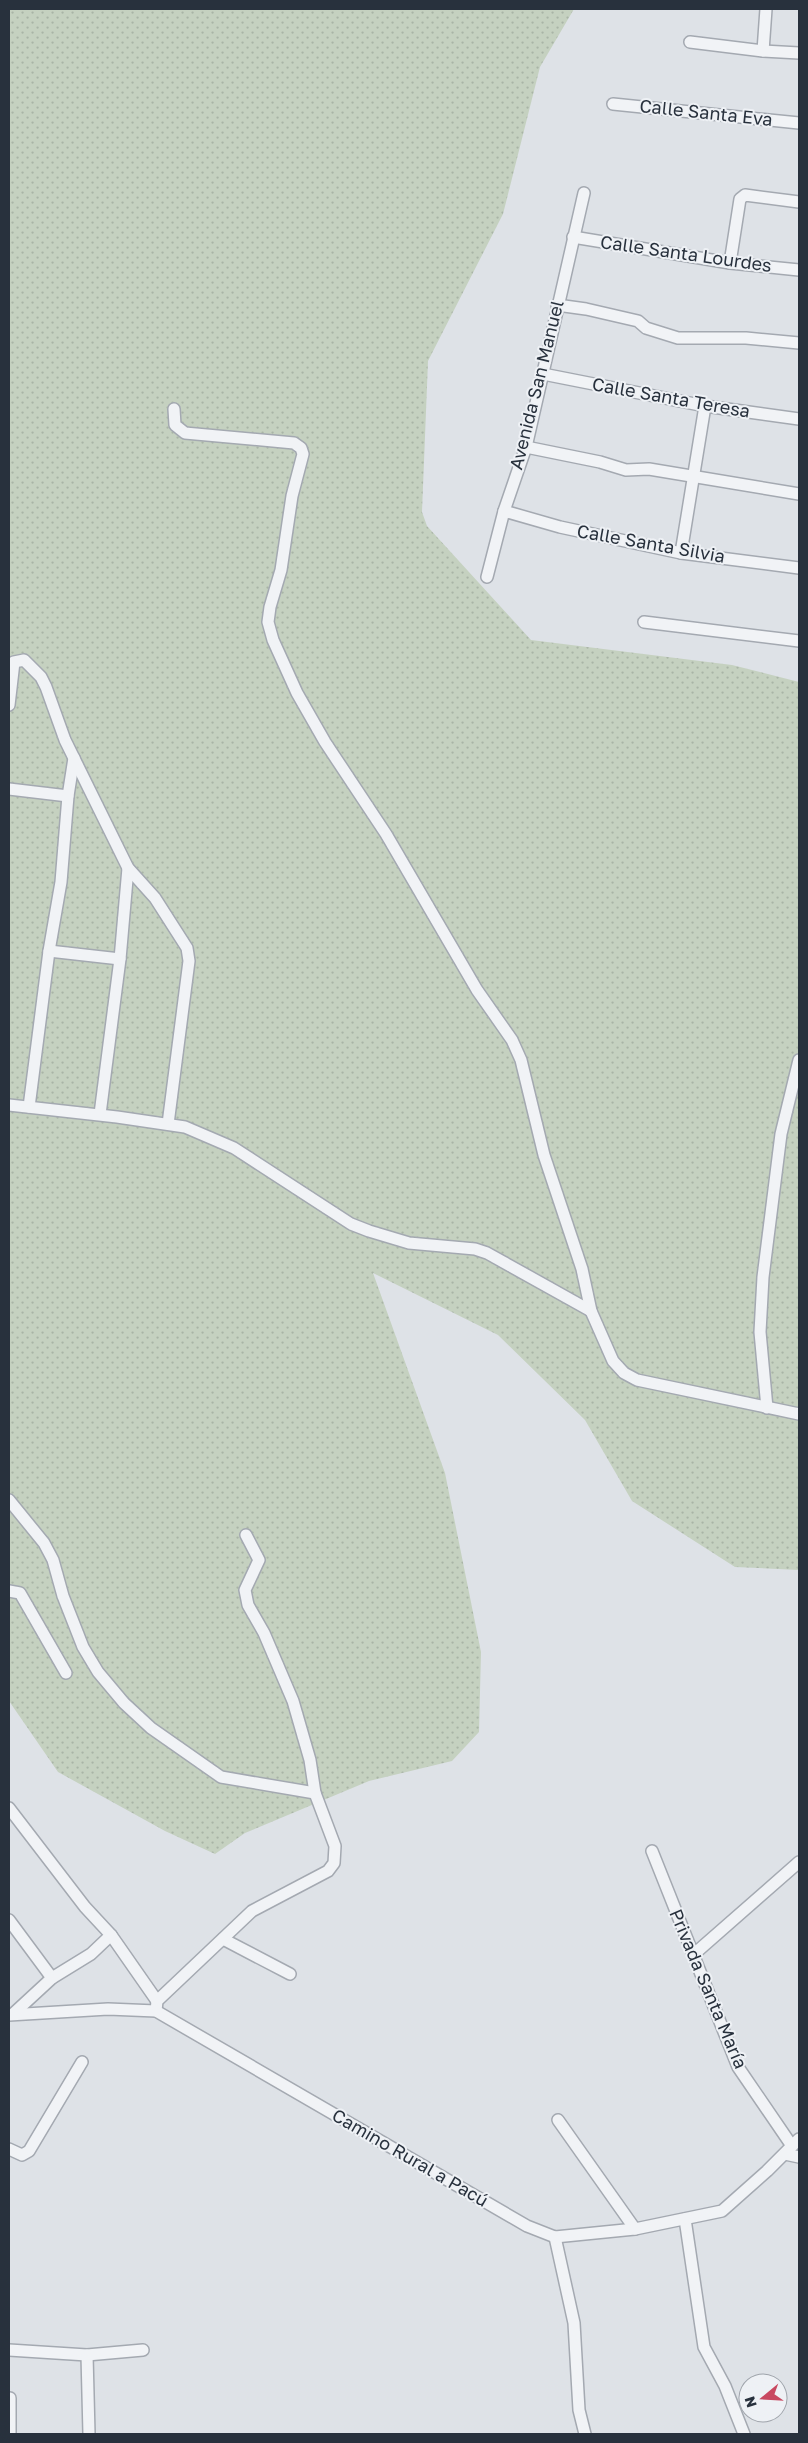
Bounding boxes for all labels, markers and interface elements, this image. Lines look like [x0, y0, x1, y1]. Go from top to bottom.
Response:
street label: Calle Santa Eva [638, 94, 774, 130]
street label: Calle Santa Lourdes [599, 230, 773, 276]
street label: Avenida San Manuel [504, 298, 568, 472]
street label: Calle Santa Teresa [590, 372, 752, 422]
street label: Calle Santa Silvia [575, 519, 727, 567]
street label: Privada Santa María [665, 1906, 752, 2072]
street label: Camino Rural a Pacú [328, 2103, 493, 2211]
north arrow [738, 2373, 788, 2423]
text: N [740, 2394, 760, 2410]

